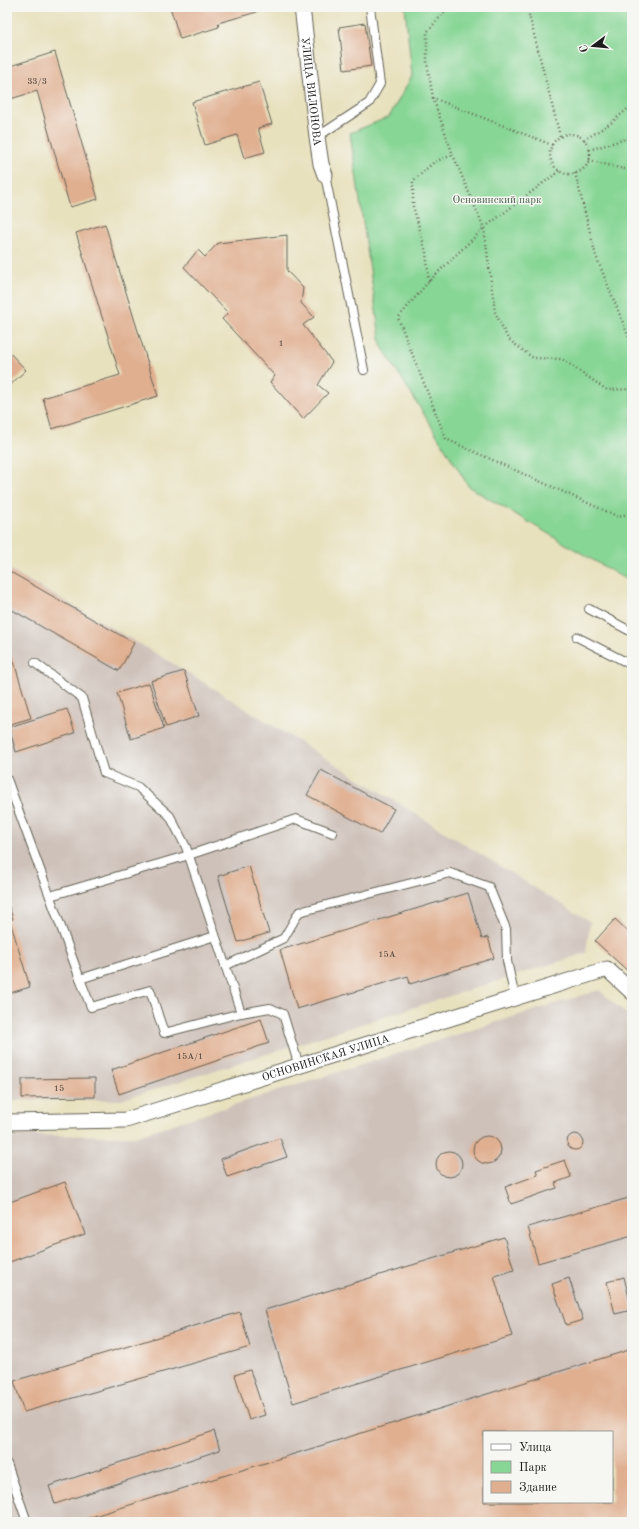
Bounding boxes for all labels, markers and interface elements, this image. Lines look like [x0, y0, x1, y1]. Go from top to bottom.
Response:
north arrow [573, 26, 613, 66]
street label: УЛИЦА ВИЛОНОВА [299, 37, 322, 147]
text: С [579, 43, 591, 53]
house number: 33/3 [27, 77, 47, 86]
park label: Основинский парк [452, 195, 542, 206]
house number: 1 [278, 339, 284, 348]
house number: 15А [378, 950, 396, 959]
street label: ОСНОВИНСКАЯ УЛИЦА [261, 1034, 391, 1084]
house number: 15А/1 [177, 1052, 203, 1061]
house number: 15 [54, 1084, 64, 1093]
legend [483, 1431, 613, 1503]
text: Улица [519, 1442, 552, 1454]
text: Парк [519, 1462, 547, 1474]
text: Здание [519, 1482, 557, 1494]

